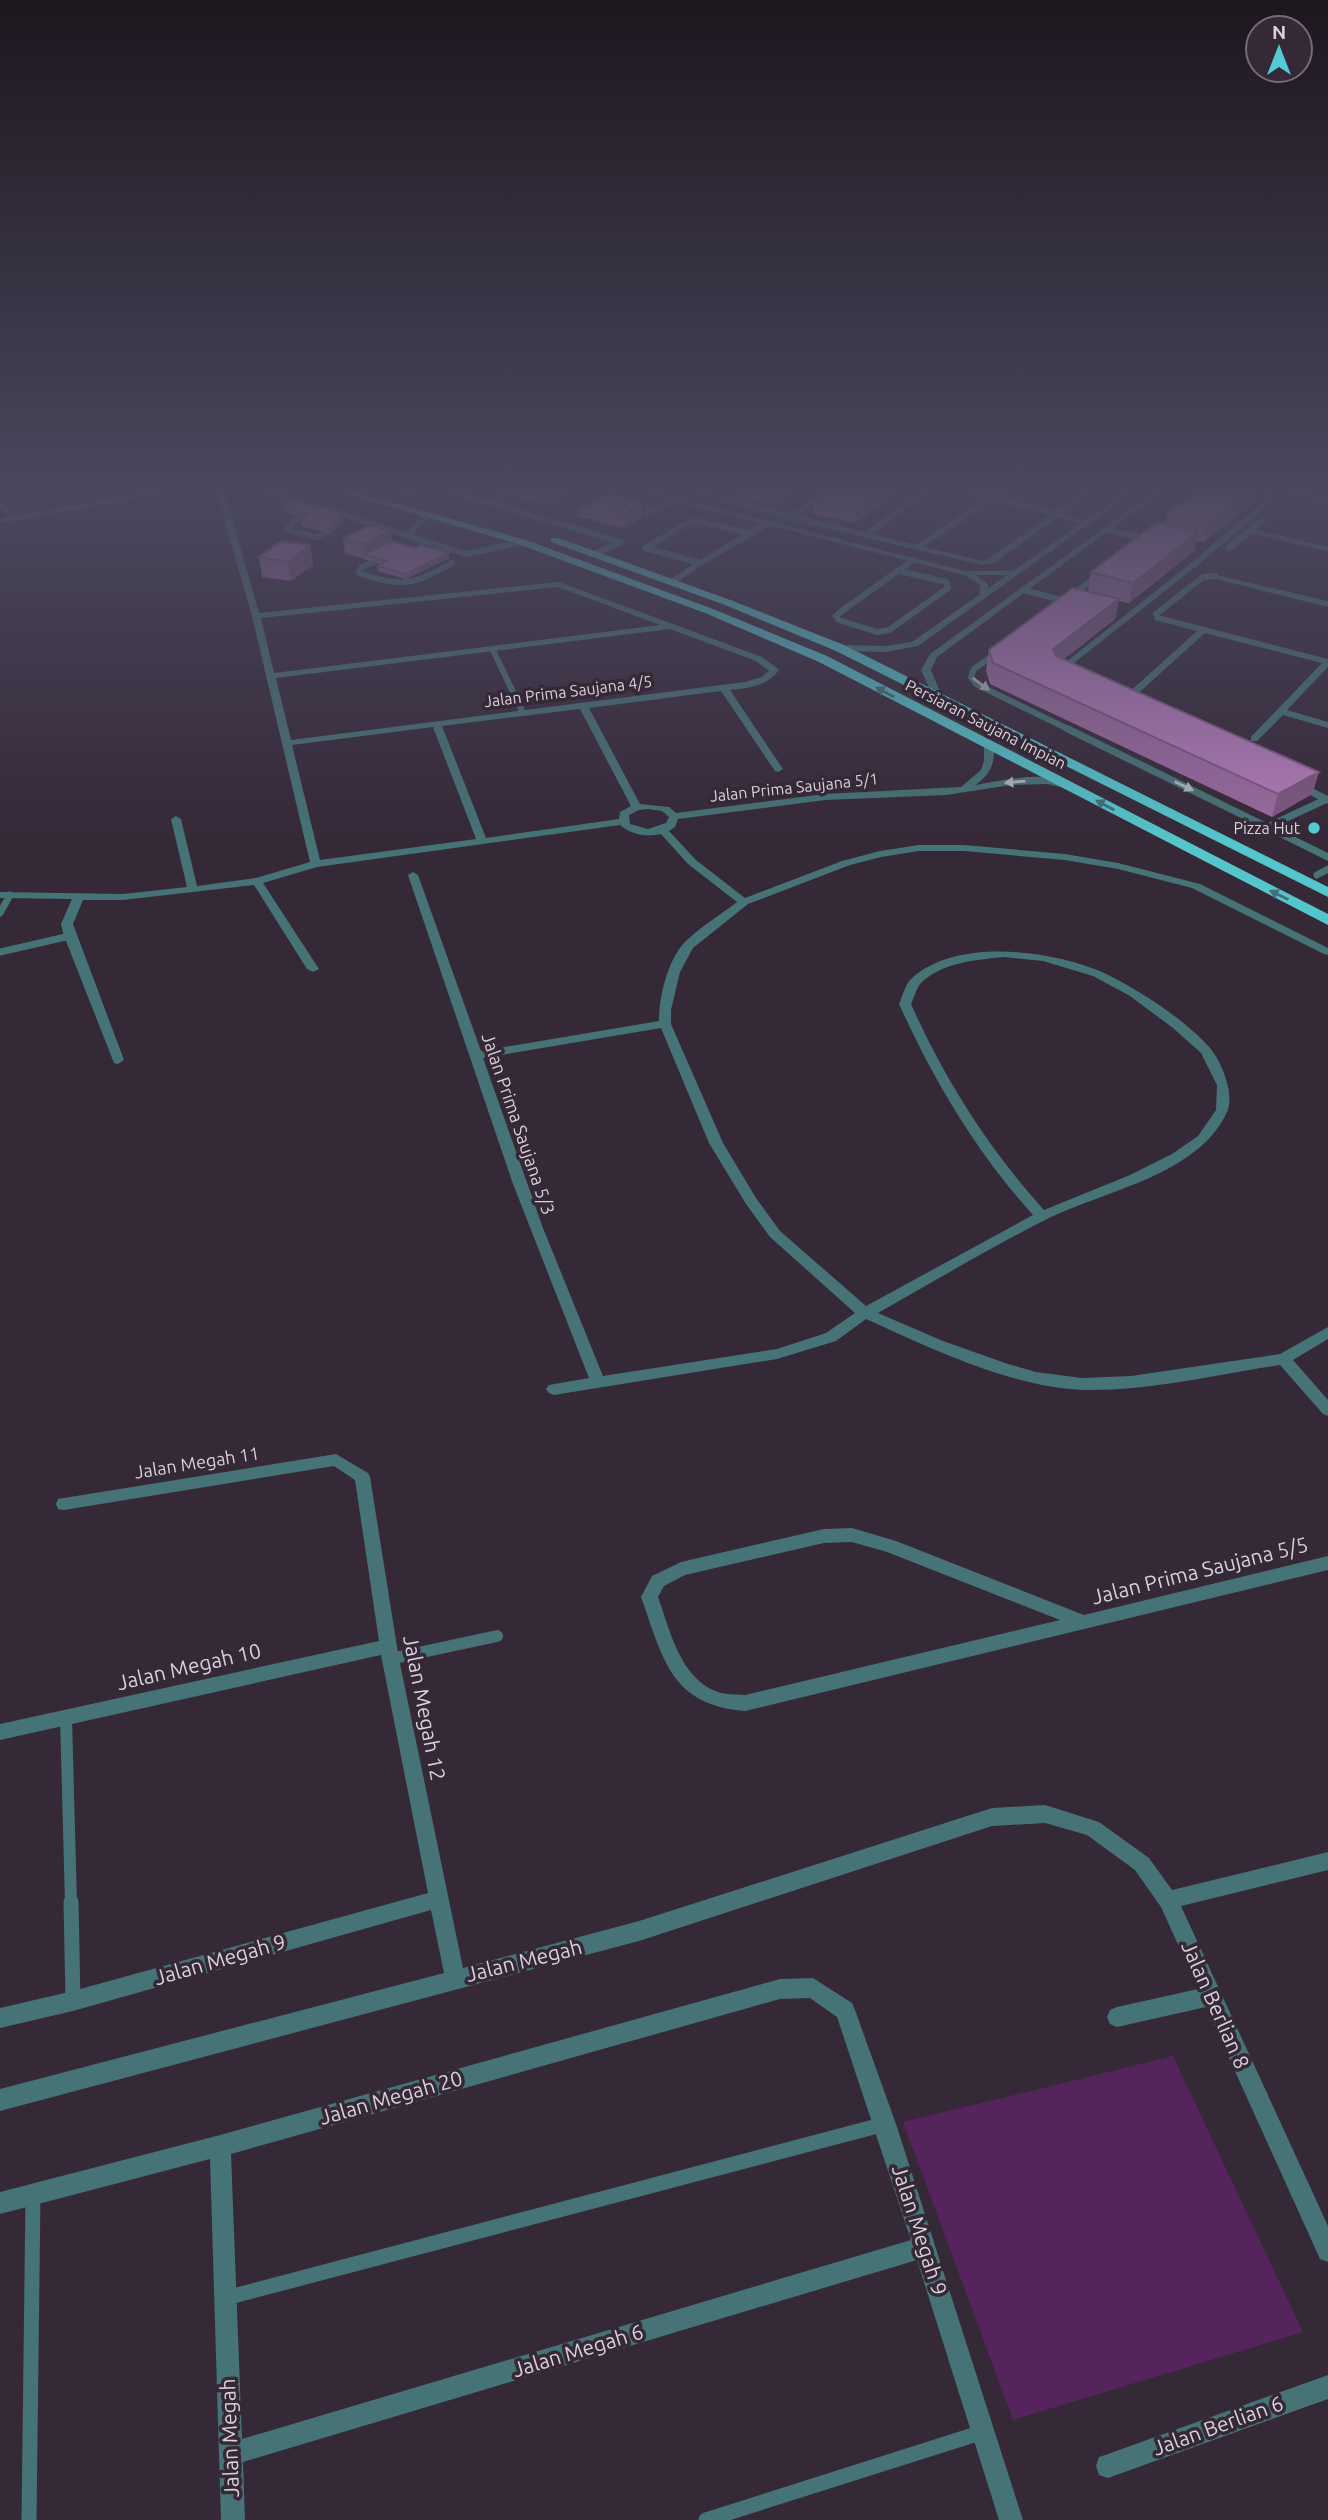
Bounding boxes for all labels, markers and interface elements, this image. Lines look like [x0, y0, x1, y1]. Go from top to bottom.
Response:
north arrow [1244, 14, 1314, 84]
text: N [1272, 21, 1286, 43]
street label: Jalan Prima Saujana 4/5 [483, 672, 653, 710]
street label: Persiaran Saujana Impian [903, 676, 1069, 772]
one-way arrow [972, 677, 991, 691]
one-way arrow [875, 686, 895, 698]
street label: Jalan Prima Saujana 5/1 [709, 769, 879, 805]
one-way arrow [1003, 777, 1025, 788]
one-way arrow [1174, 780, 1194, 792]
one-way arrow [1095, 799, 1115, 811]
place label: Pizza Hut [1233, 819, 1301, 837]
marker: Pizza Hut [1306, 820, 1322, 836]
one-way arrow [1269, 890, 1289, 901]
street label: Jalan Prima Saujana 5/3 [478, 1030, 559, 1217]
street label: Jalan Megah 11 [133, 1442, 261, 1482]
street label: Jalan Prima Saujana 5/5 [1089, 1531, 1311, 1609]
street label: Jalan Megah 12 [399, 1633, 451, 1782]
street label: Jalan Megah 10 [114, 1638, 263, 1694]
street label: Jalan Megah 9 [151, 1929, 288, 1989]
street label: Jalan Megah [463, 1934, 584, 1986]
street label: Jalan Berlian 8 [1177, 1937, 1255, 2072]
street label: Jalan Megah 20 [317, 2065, 465, 2129]
street label: Jalan Megah 9 [888, 2161, 952, 2298]
street label: Jalan Megah 6 [509, 2319, 646, 2381]
street label: Jalan Megah [215, 2378, 243, 2498]
street label: Jalan Berlian 6 [1149, 2390, 1286, 2460]

